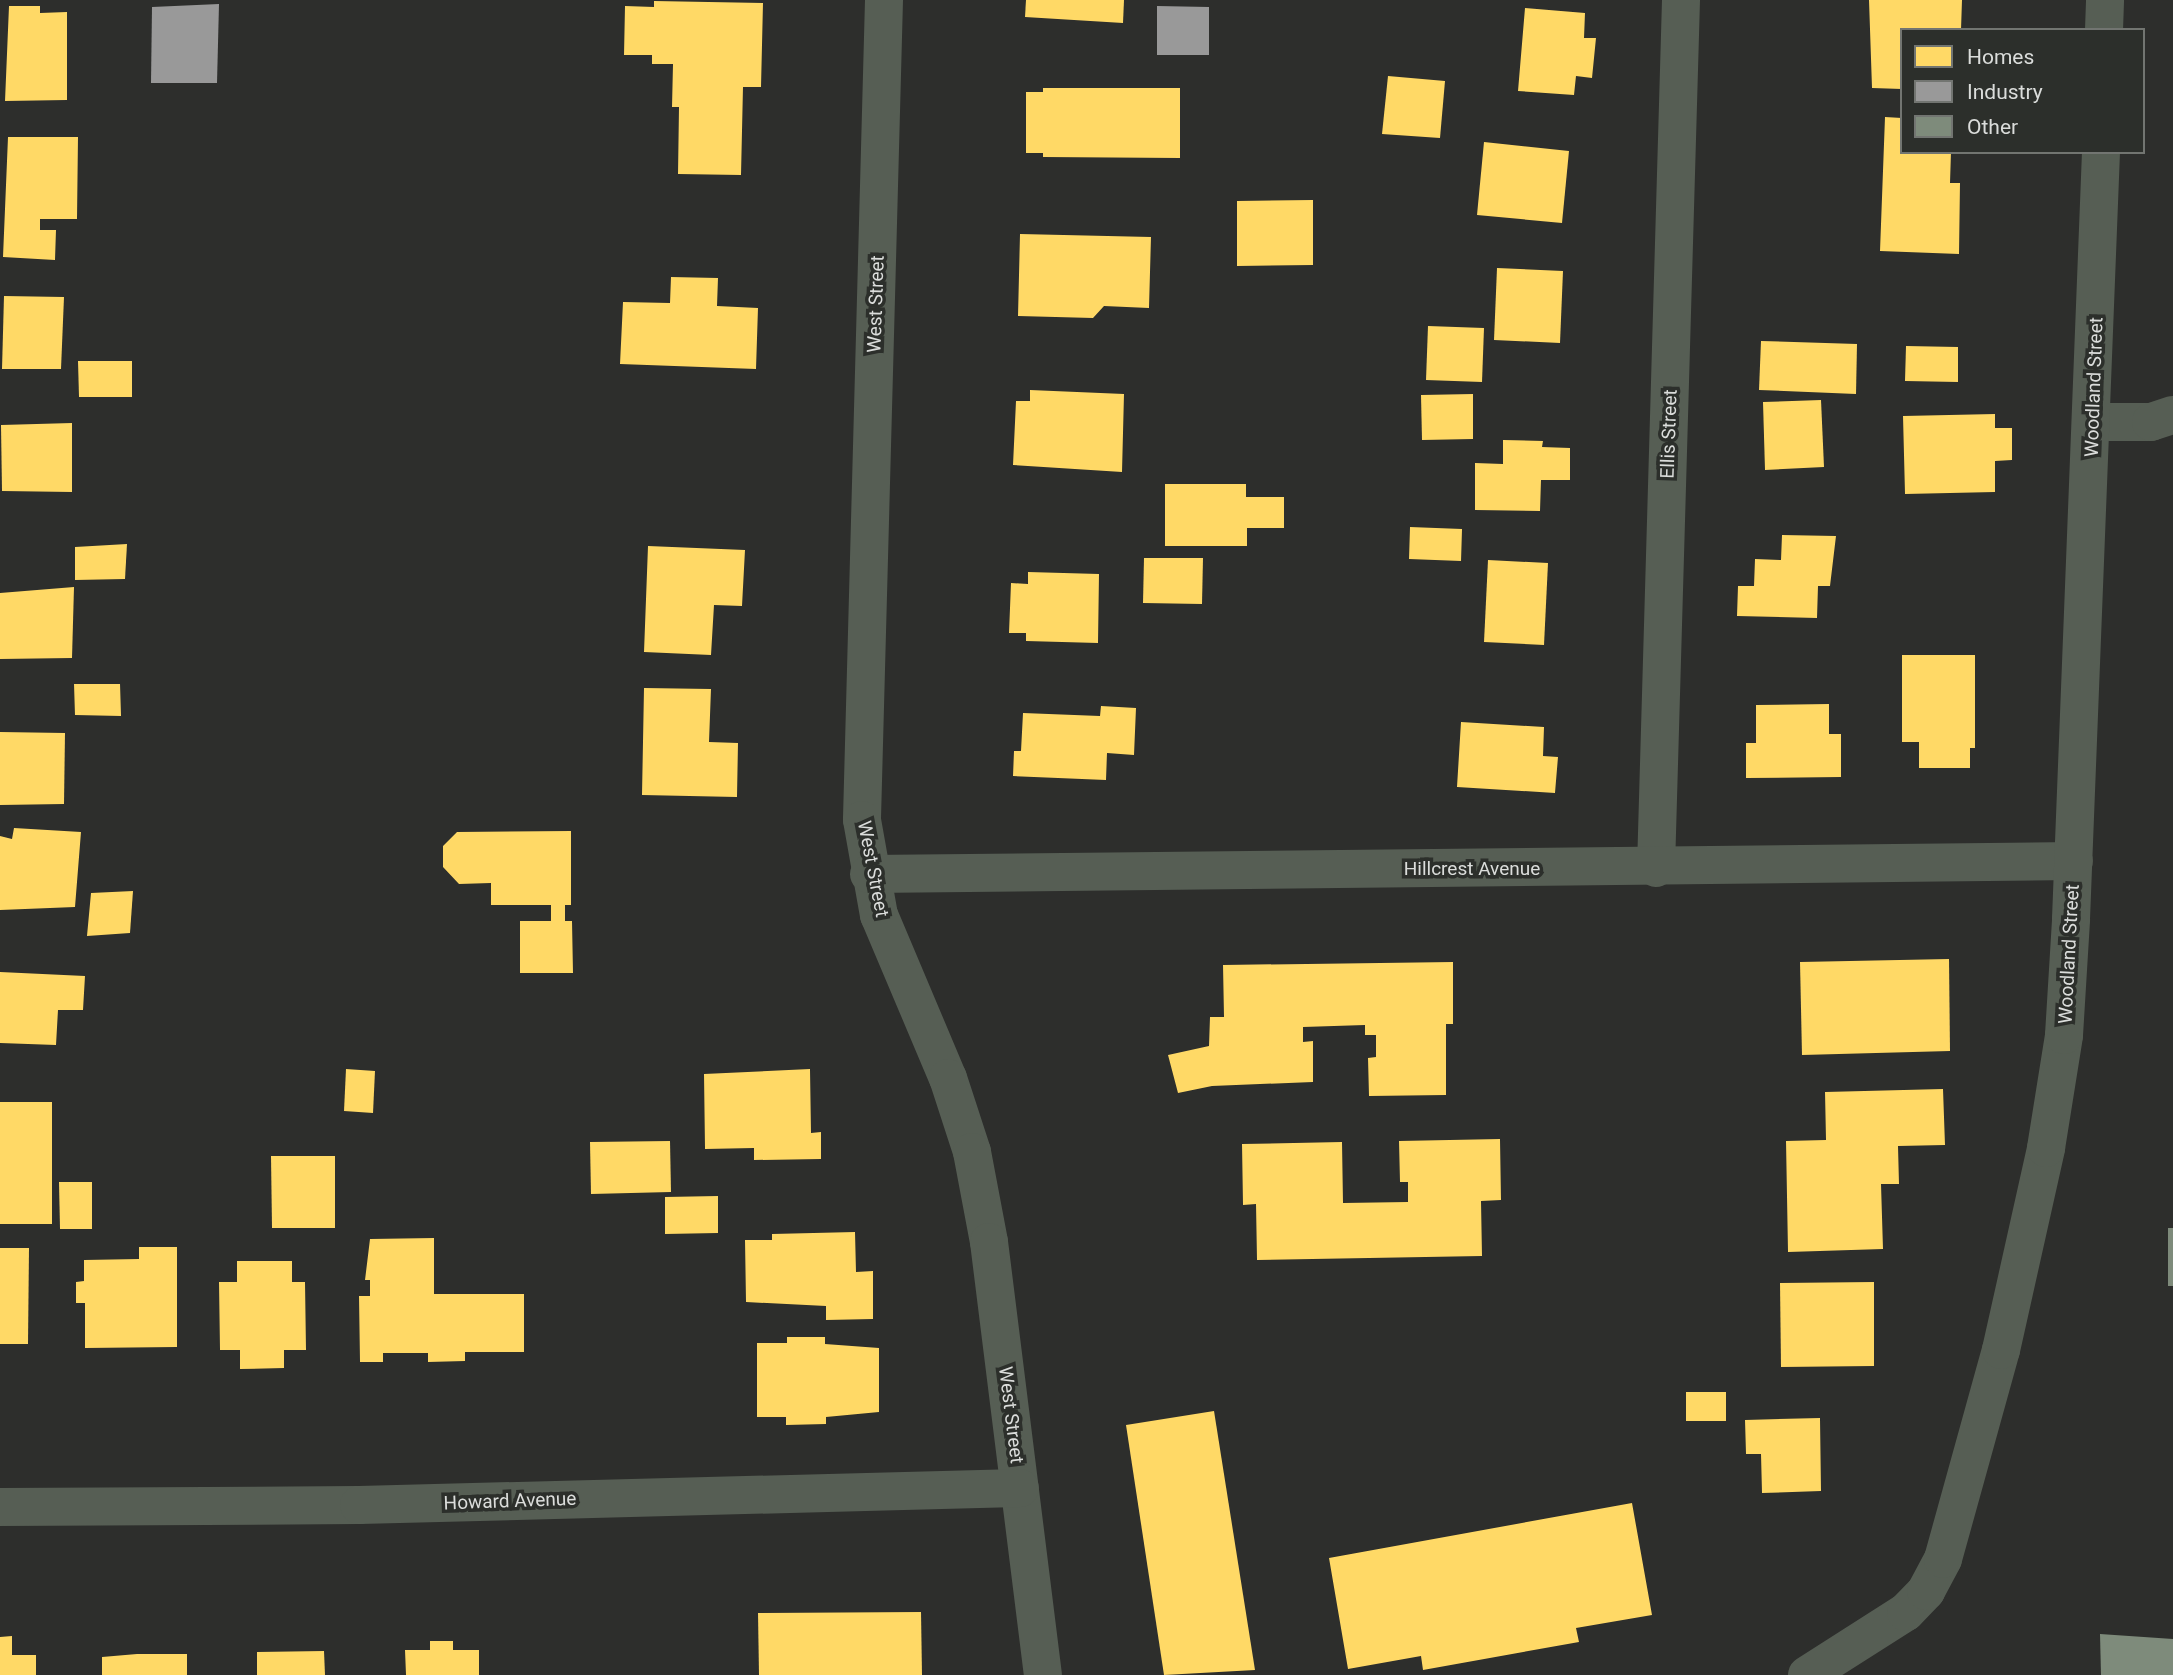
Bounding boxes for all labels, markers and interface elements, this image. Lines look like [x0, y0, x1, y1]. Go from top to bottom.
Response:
legend [1900, 28, 2145, 154]
text: Homes [1967, 45, 2034, 69]
text: Industry [1967, 80, 2043, 104]
text: Other [1967, 115, 2018, 139]
street label: West Street [863, 255, 889, 353]
street label: Woodland Street [2080, 317, 2108, 457]
street label: Ellis Street [1656, 389, 1682, 479]
street label: West Street [853, 819, 893, 919]
street label: Hillcrest Avenue [1404, 858, 1540, 880]
street label: Woodland Street [2054, 884, 2084, 1024]
street label: West Street [994, 1365, 1028, 1465]
street label: Howard Avenue [443, 1487, 577, 1515]

